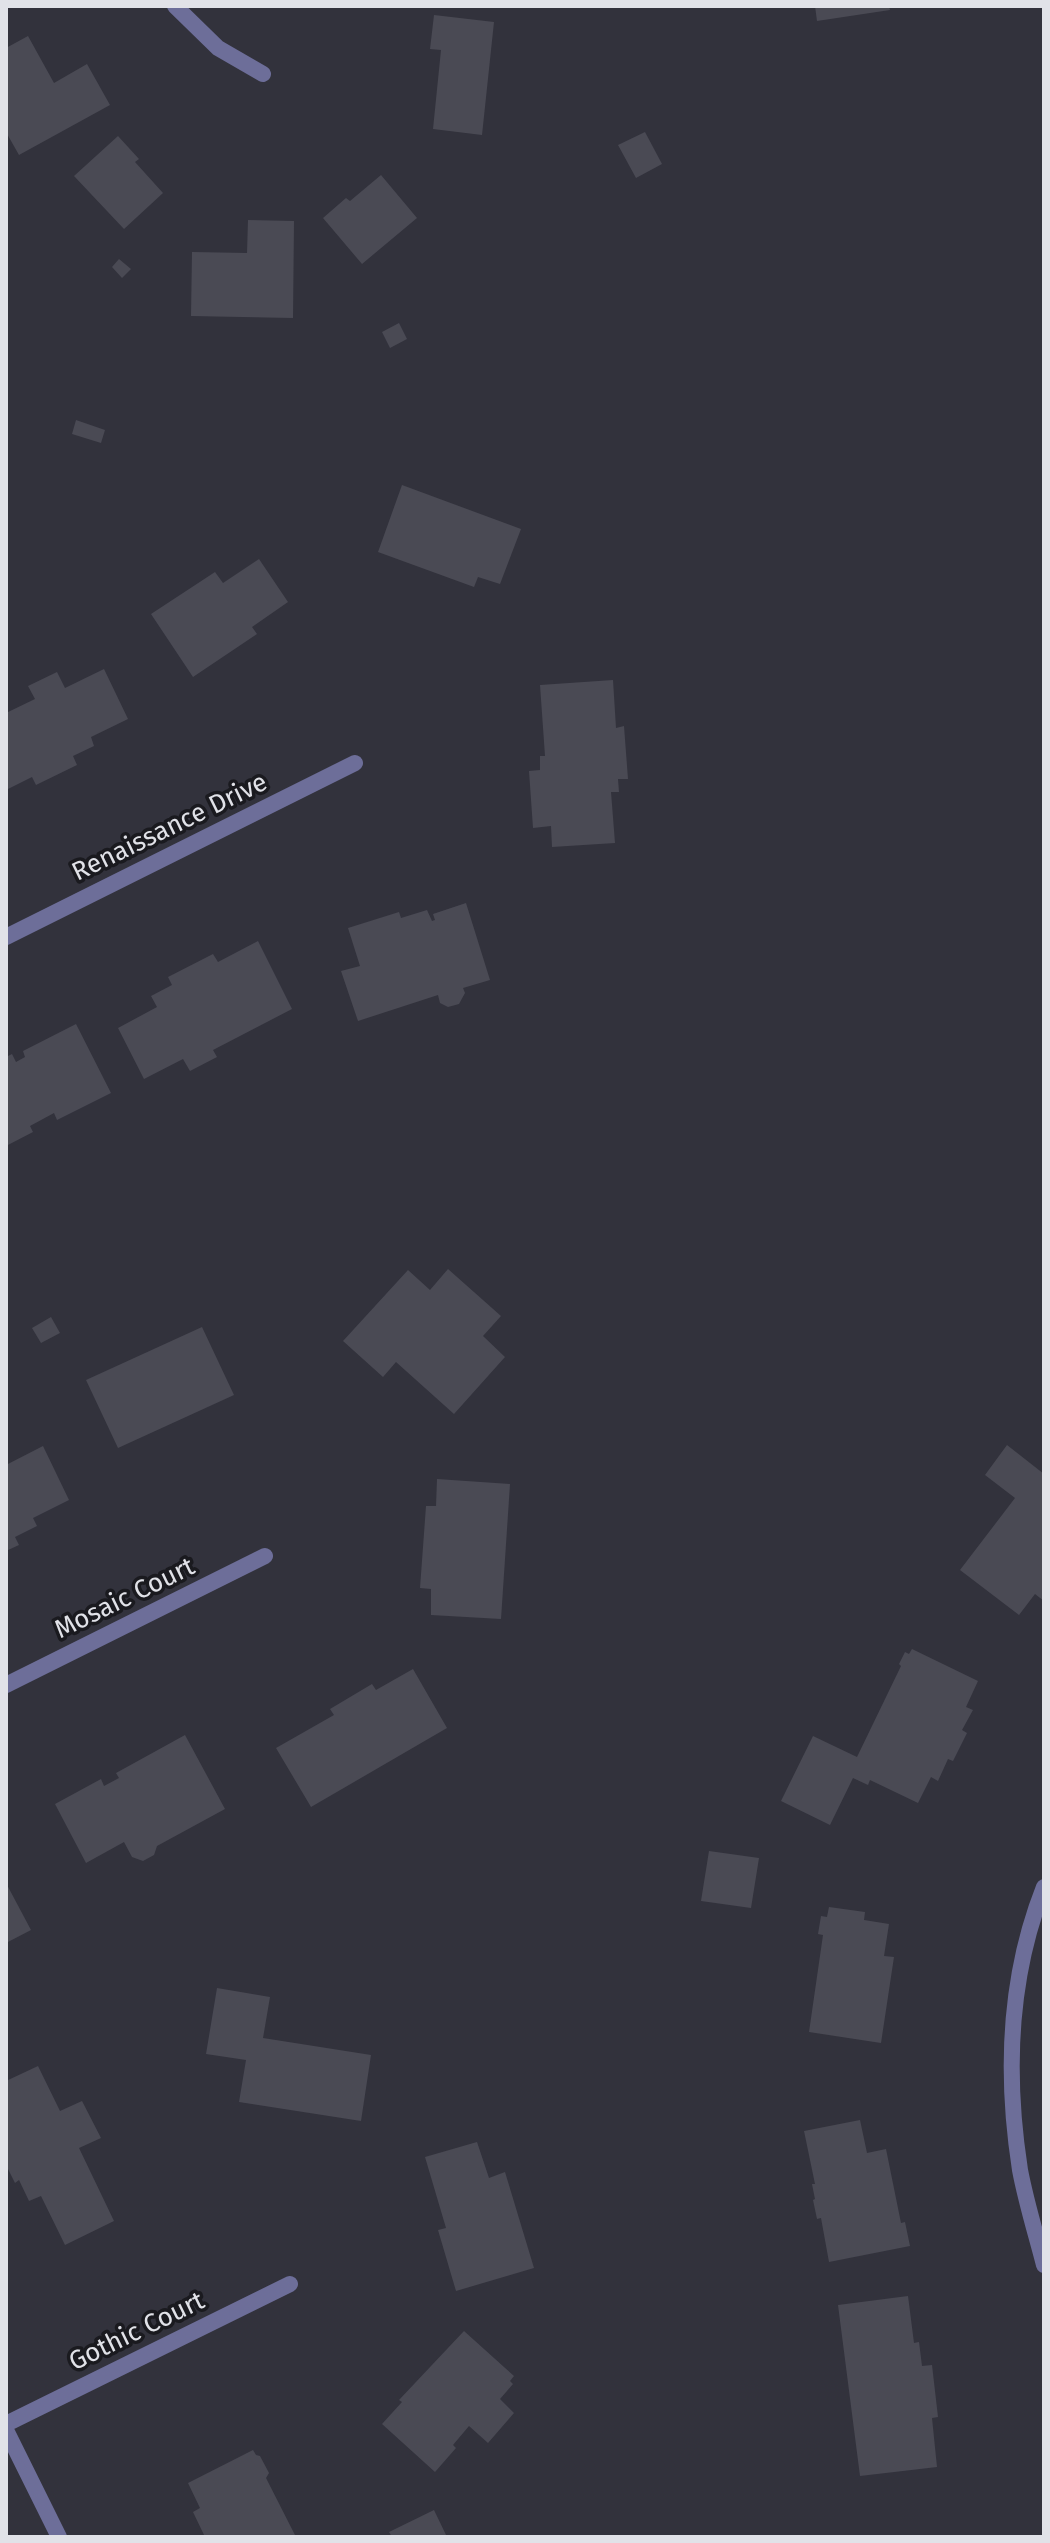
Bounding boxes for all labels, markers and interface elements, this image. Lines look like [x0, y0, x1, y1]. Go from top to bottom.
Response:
street label: Renaissance Drive [67, 767, 273, 889]
street label: Mosaic Court [50, 1552, 200, 1646]
street label: Gothic Court [64, 2286, 210, 2378]

